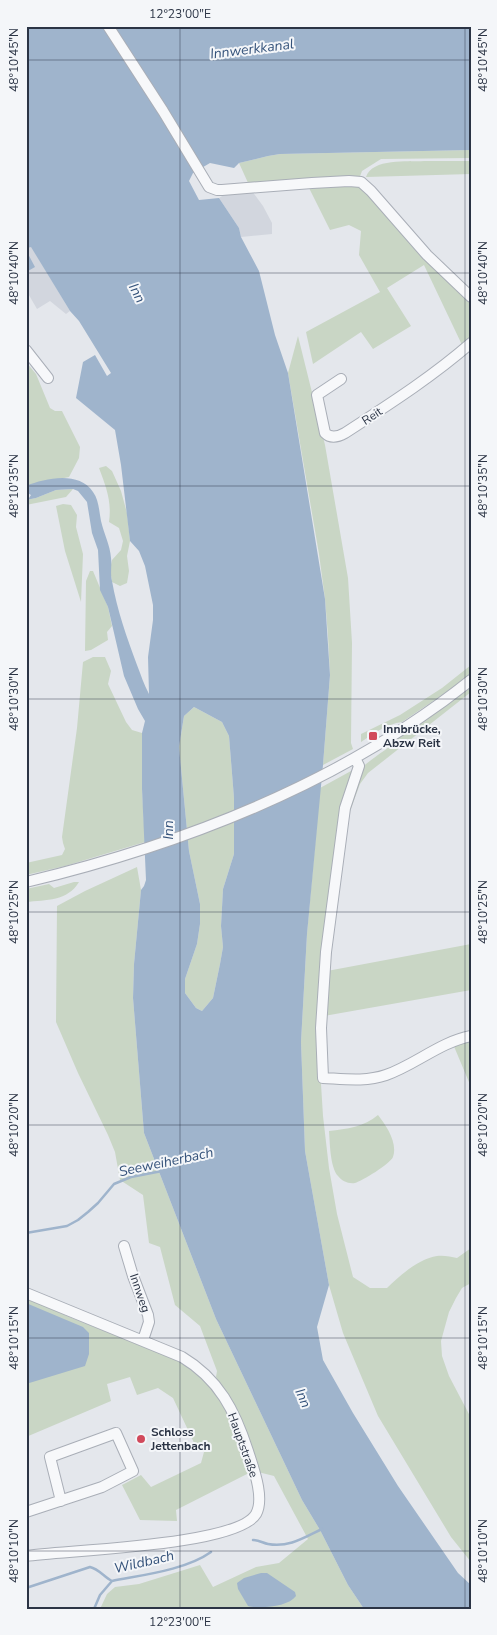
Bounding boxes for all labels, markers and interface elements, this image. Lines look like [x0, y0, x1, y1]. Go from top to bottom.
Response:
text: 12°23'00"E [149, 6, 211, 22]
text: 48°10'45"N [6, 28, 22, 92]
text: 48°10'45"N [475, 28, 491, 92]
water label: Innwerkkanal [209, 34, 295, 64]
text: 48°10'40"N [6, 241, 22, 305]
text: 48°10'40"N [475, 241, 491, 305]
water label: Inn [124, 280, 150, 306]
street label: Reit [359, 403, 386, 429]
text: 48°10'35"N [6, 454, 22, 518]
text: 48°10'35"N [475, 454, 491, 518]
text: 48°10'30"N [6, 667, 22, 731]
text: 48°10'30"N [475, 667, 491, 731]
place label: Innbrücke, Abzw Reit [383, 721, 441, 751]
marker: Innbrücke, Abzw Reit [367, 730, 379, 742]
water label: Inn [159, 820, 178, 840]
text: 48°10'25"N [6, 880, 22, 944]
text: 48°10'25"N [475, 880, 491, 944]
text: 48°10'20"N [6, 1093, 22, 1157]
text: 48°10'20"N [475, 1093, 491, 1157]
water label: Seeweiherbach [117, 1143, 215, 1181]
street label: Innweg [126, 1271, 154, 1315]
text: 48°10'15"N [6, 1306, 22, 1370]
text: 48°10'15"N [475, 1306, 491, 1370]
water label: Inn [290, 1385, 316, 1411]
street label: Hauptstraße [224, 1410, 262, 1480]
place label: Schloss Jettenbach [150, 1424, 211, 1454]
marker: Schloss Jettenbach [135, 1433, 147, 1445]
text: 48°10'10"N [6, 1519, 22, 1583]
text: 48°10'10"N [475, 1519, 491, 1583]
water label: Wildbach [112, 1546, 176, 1578]
text: 12°23'00"E [149, 1614, 211, 1630]

